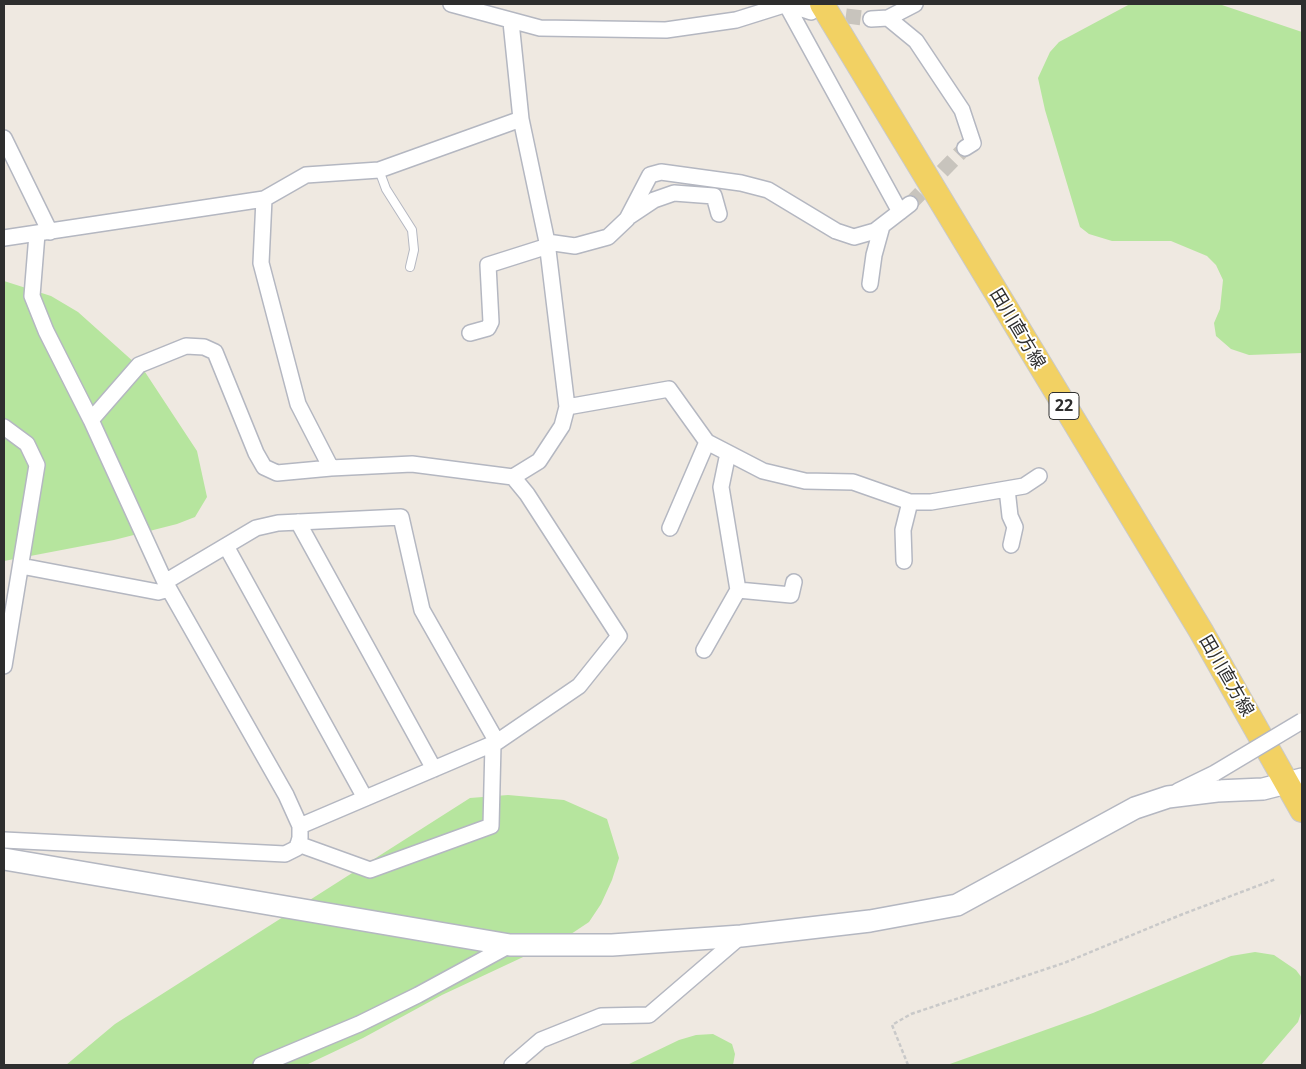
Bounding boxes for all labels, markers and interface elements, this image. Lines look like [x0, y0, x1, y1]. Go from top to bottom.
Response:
street label: 田川直方線 [985, 285, 1049, 373]
road number: 22 [1049, 392, 1079, 420]
street label: 田川直方線 [1194, 632, 1258, 720]

